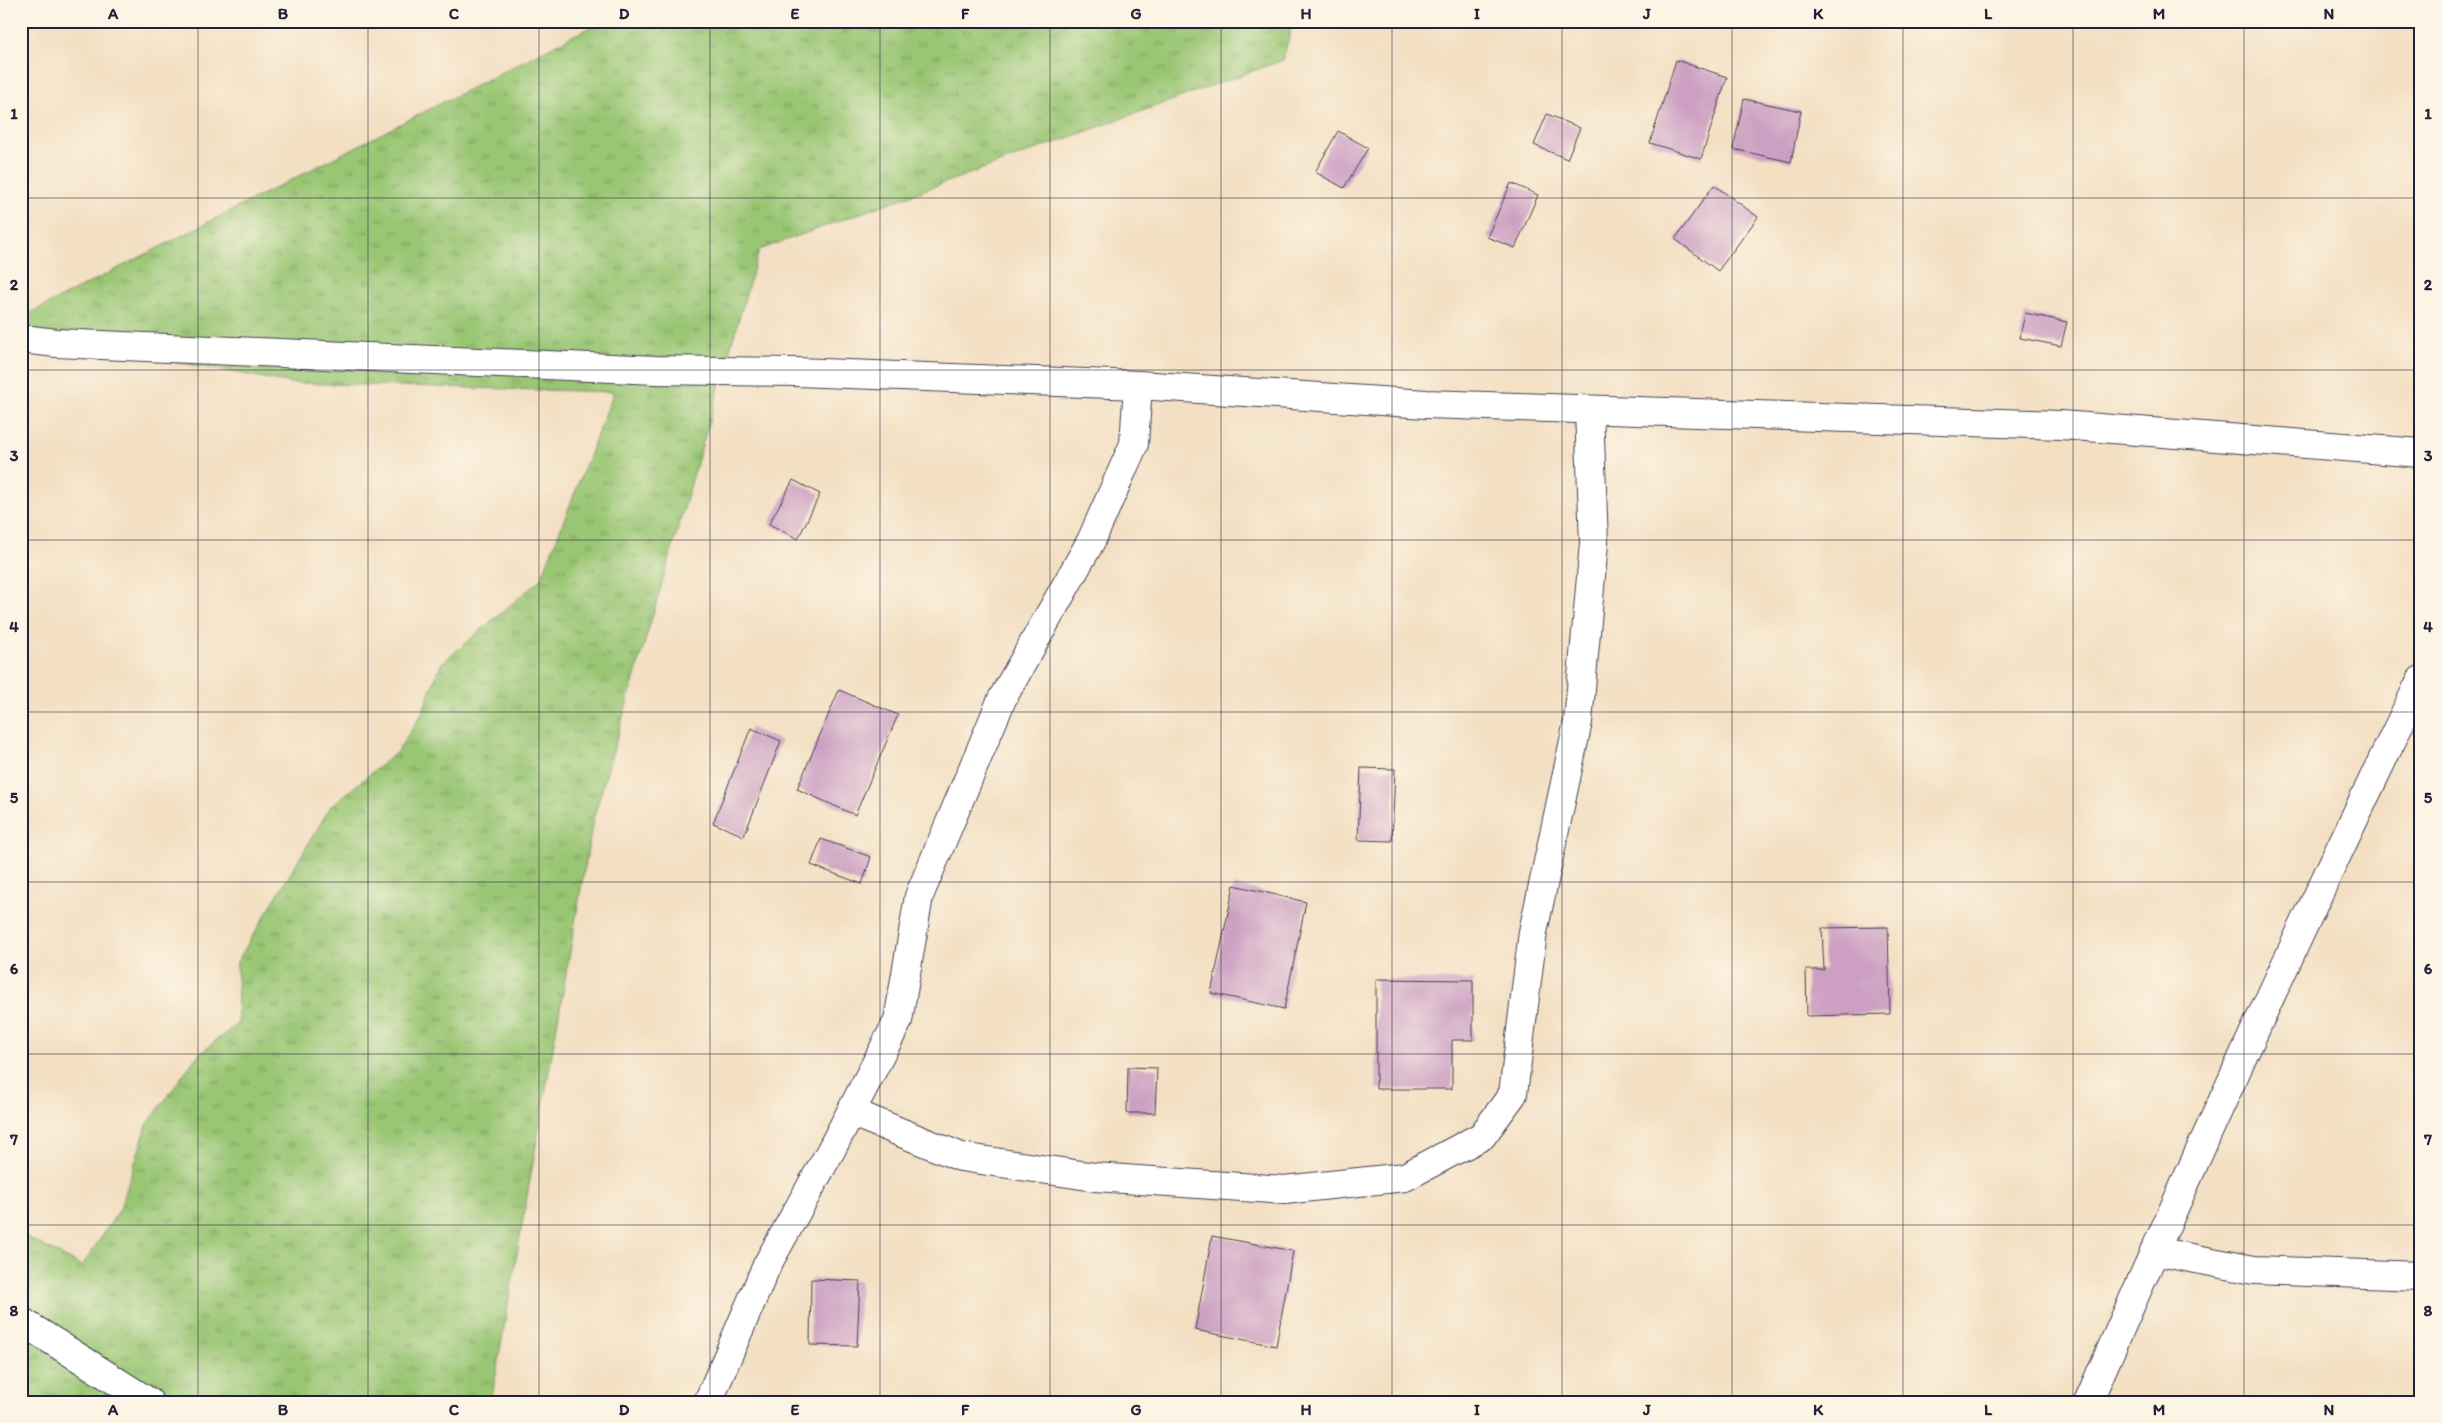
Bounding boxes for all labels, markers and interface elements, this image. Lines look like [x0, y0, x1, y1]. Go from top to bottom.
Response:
text: A [107, 4, 119, 23]
text: B [278, 4, 289, 23]
text: C [449, 4, 460, 23]
text: D [619, 4, 630, 23]
text: E [791, 4, 800, 23]
text: F [961, 4, 970, 23]
text: G [1130, 4, 1142, 23]
text: H [1300, 4, 1312, 23]
text: I [1474, 4, 1480, 23]
text: J [1642, 4, 1651, 23]
text: K [1813, 4, 1824, 23]
text: L [1984, 4, 1993, 23]
text: M [2153, 4, 2165, 23]
text: N [2324, 4, 2334, 23]
text: 1 [10, 104, 18, 123]
text: 1 [2424, 104, 2432, 123]
text: 2 [10, 275, 19, 294]
text: 2 [2424, 275, 2433, 294]
text: 3 [10, 446, 19, 465]
text: 3 [2424, 446, 2433, 465]
text: 4 [9, 617, 19, 636]
text: 4 [2423, 617, 2433, 636]
text: 5 [10, 788, 19, 807]
text: 5 [2424, 788, 2433, 807]
text: 6 [10, 959, 19, 978]
text: 6 [2424, 959, 2433, 978]
text: 7 [9, 1130, 18, 1149]
text: 7 [2423, 1130, 2432, 1149]
text: 8 [10, 1301, 19, 1320]
text: 8 [2424, 1301, 2433, 1320]
text: A [107, 1400, 119, 1419]
text: B [278, 1400, 289, 1419]
text: C [449, 1400, 460, 1419]
text: D [619, 1400, 630, 1419]
text: E [791, 1400, 800, 1419]
text: F [961, 1400, 970, 1419]
text: G [1130, 1400, 1142, 1419]
text: H [1300, 1400, 1312, 1419]
text: I [1474, 1400, 1480, 1419]
text: J [1642, 1400, 1651, 1419]
text: K [1813, 1400, 1824, 1419]
text: L [1984, 1400, 1993, 1419]
text: M [2153, 1400, 2165, 1419]
text: N [2324, 1400, 2334, 1419]

